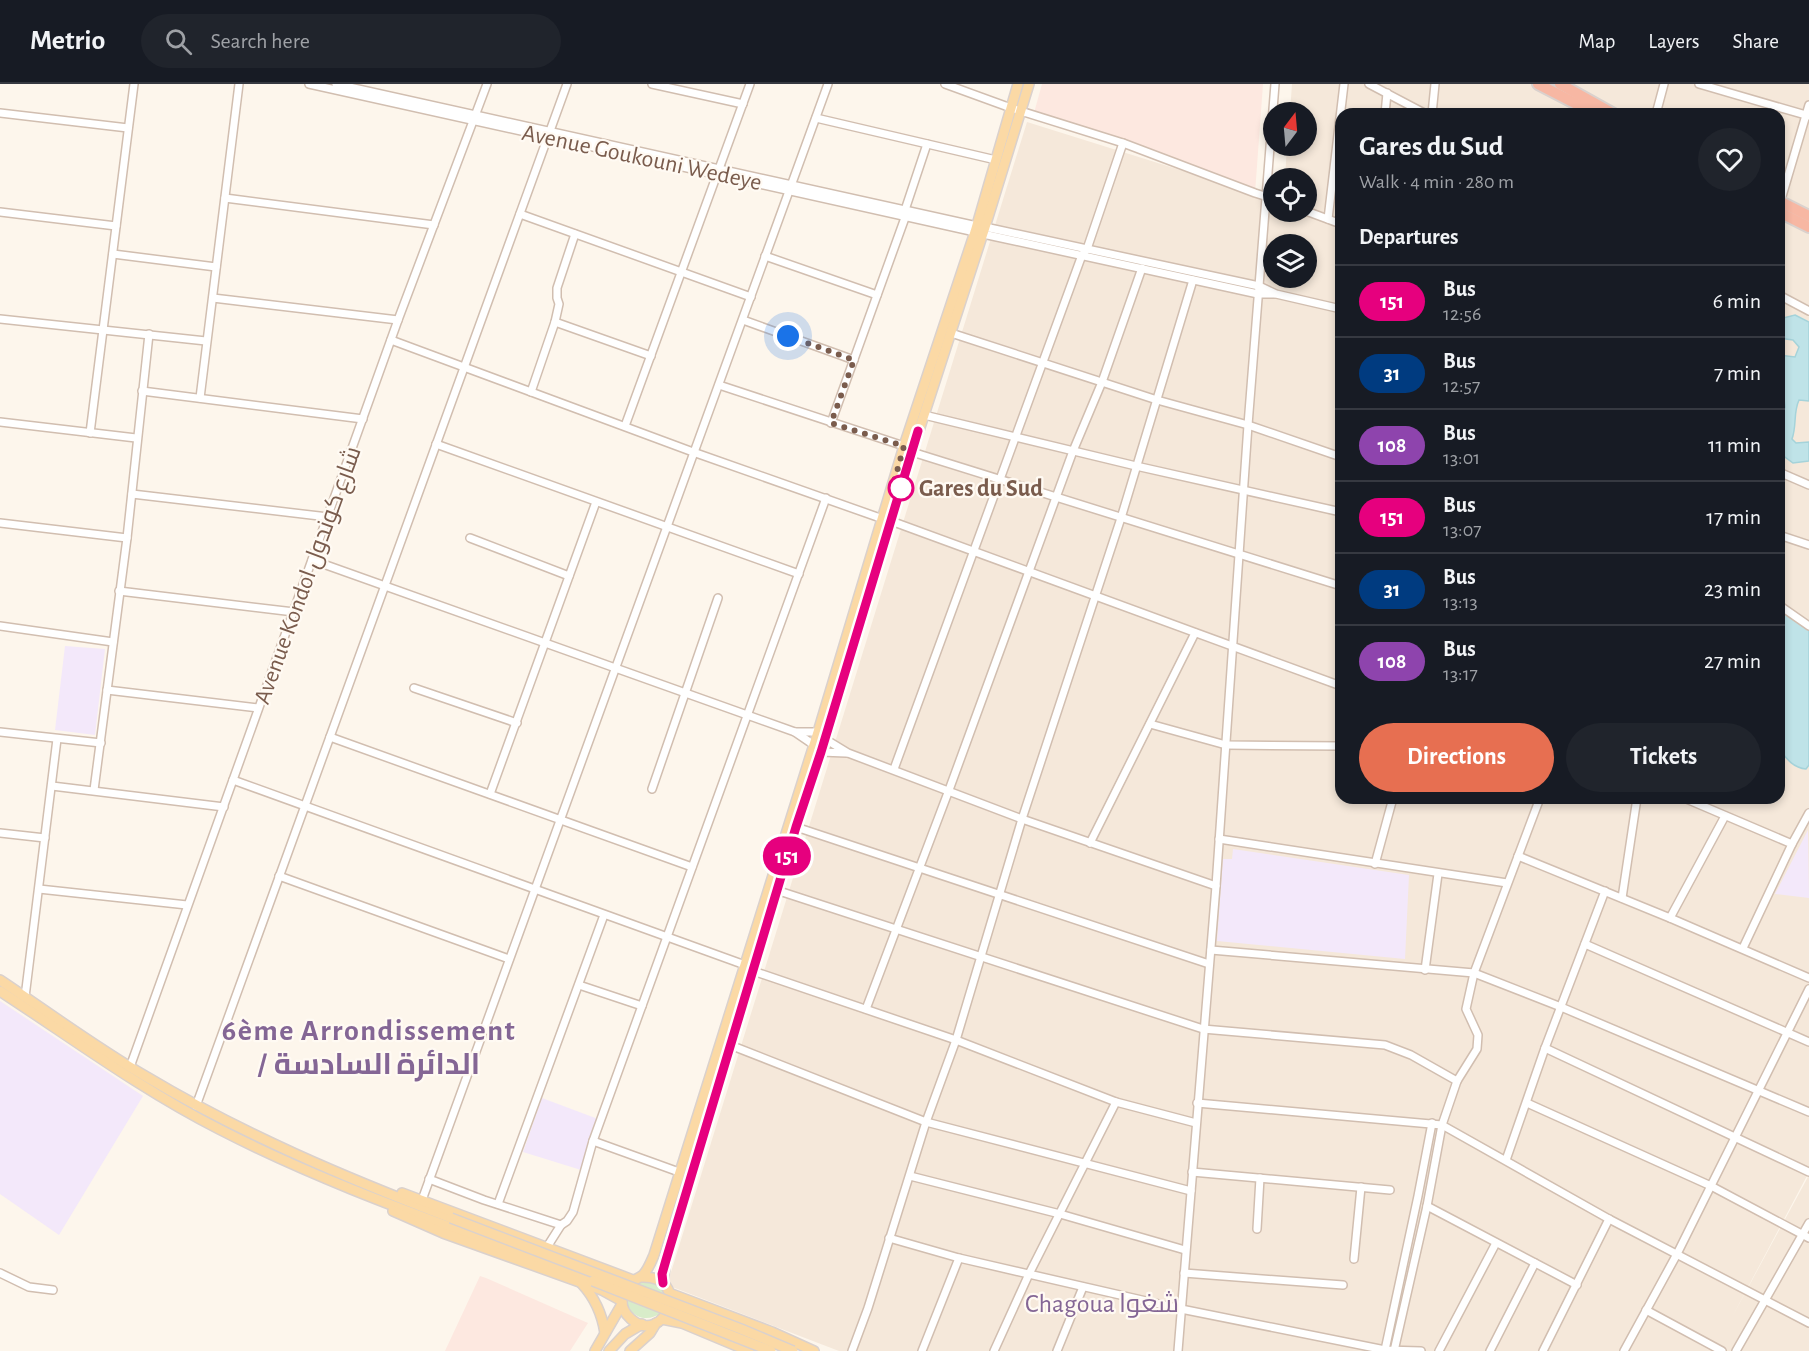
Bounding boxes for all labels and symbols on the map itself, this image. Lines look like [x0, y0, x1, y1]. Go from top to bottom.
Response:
north arrow [1263, 102, 1317, 156]
street label: Avenue Goukouni Wedeye [520, 121, 764, 195]
your location [773, 321, 803, 351]
street label: Avenue Kondol شارع كوندول [249, 443, 369, 708]
marker: Gares du Sud [888, 475, 914, 501]
place label: Gares du Sud [919, 477, 1043, 501]
line badge: 151 [752, 836, 822, 876]
district label: 6ème Arrondissement / الدائرة السادسة [222, 1016, 516, 1082]
district label: Chagoua شغوا [1025, 1291, 1179, 1318]

